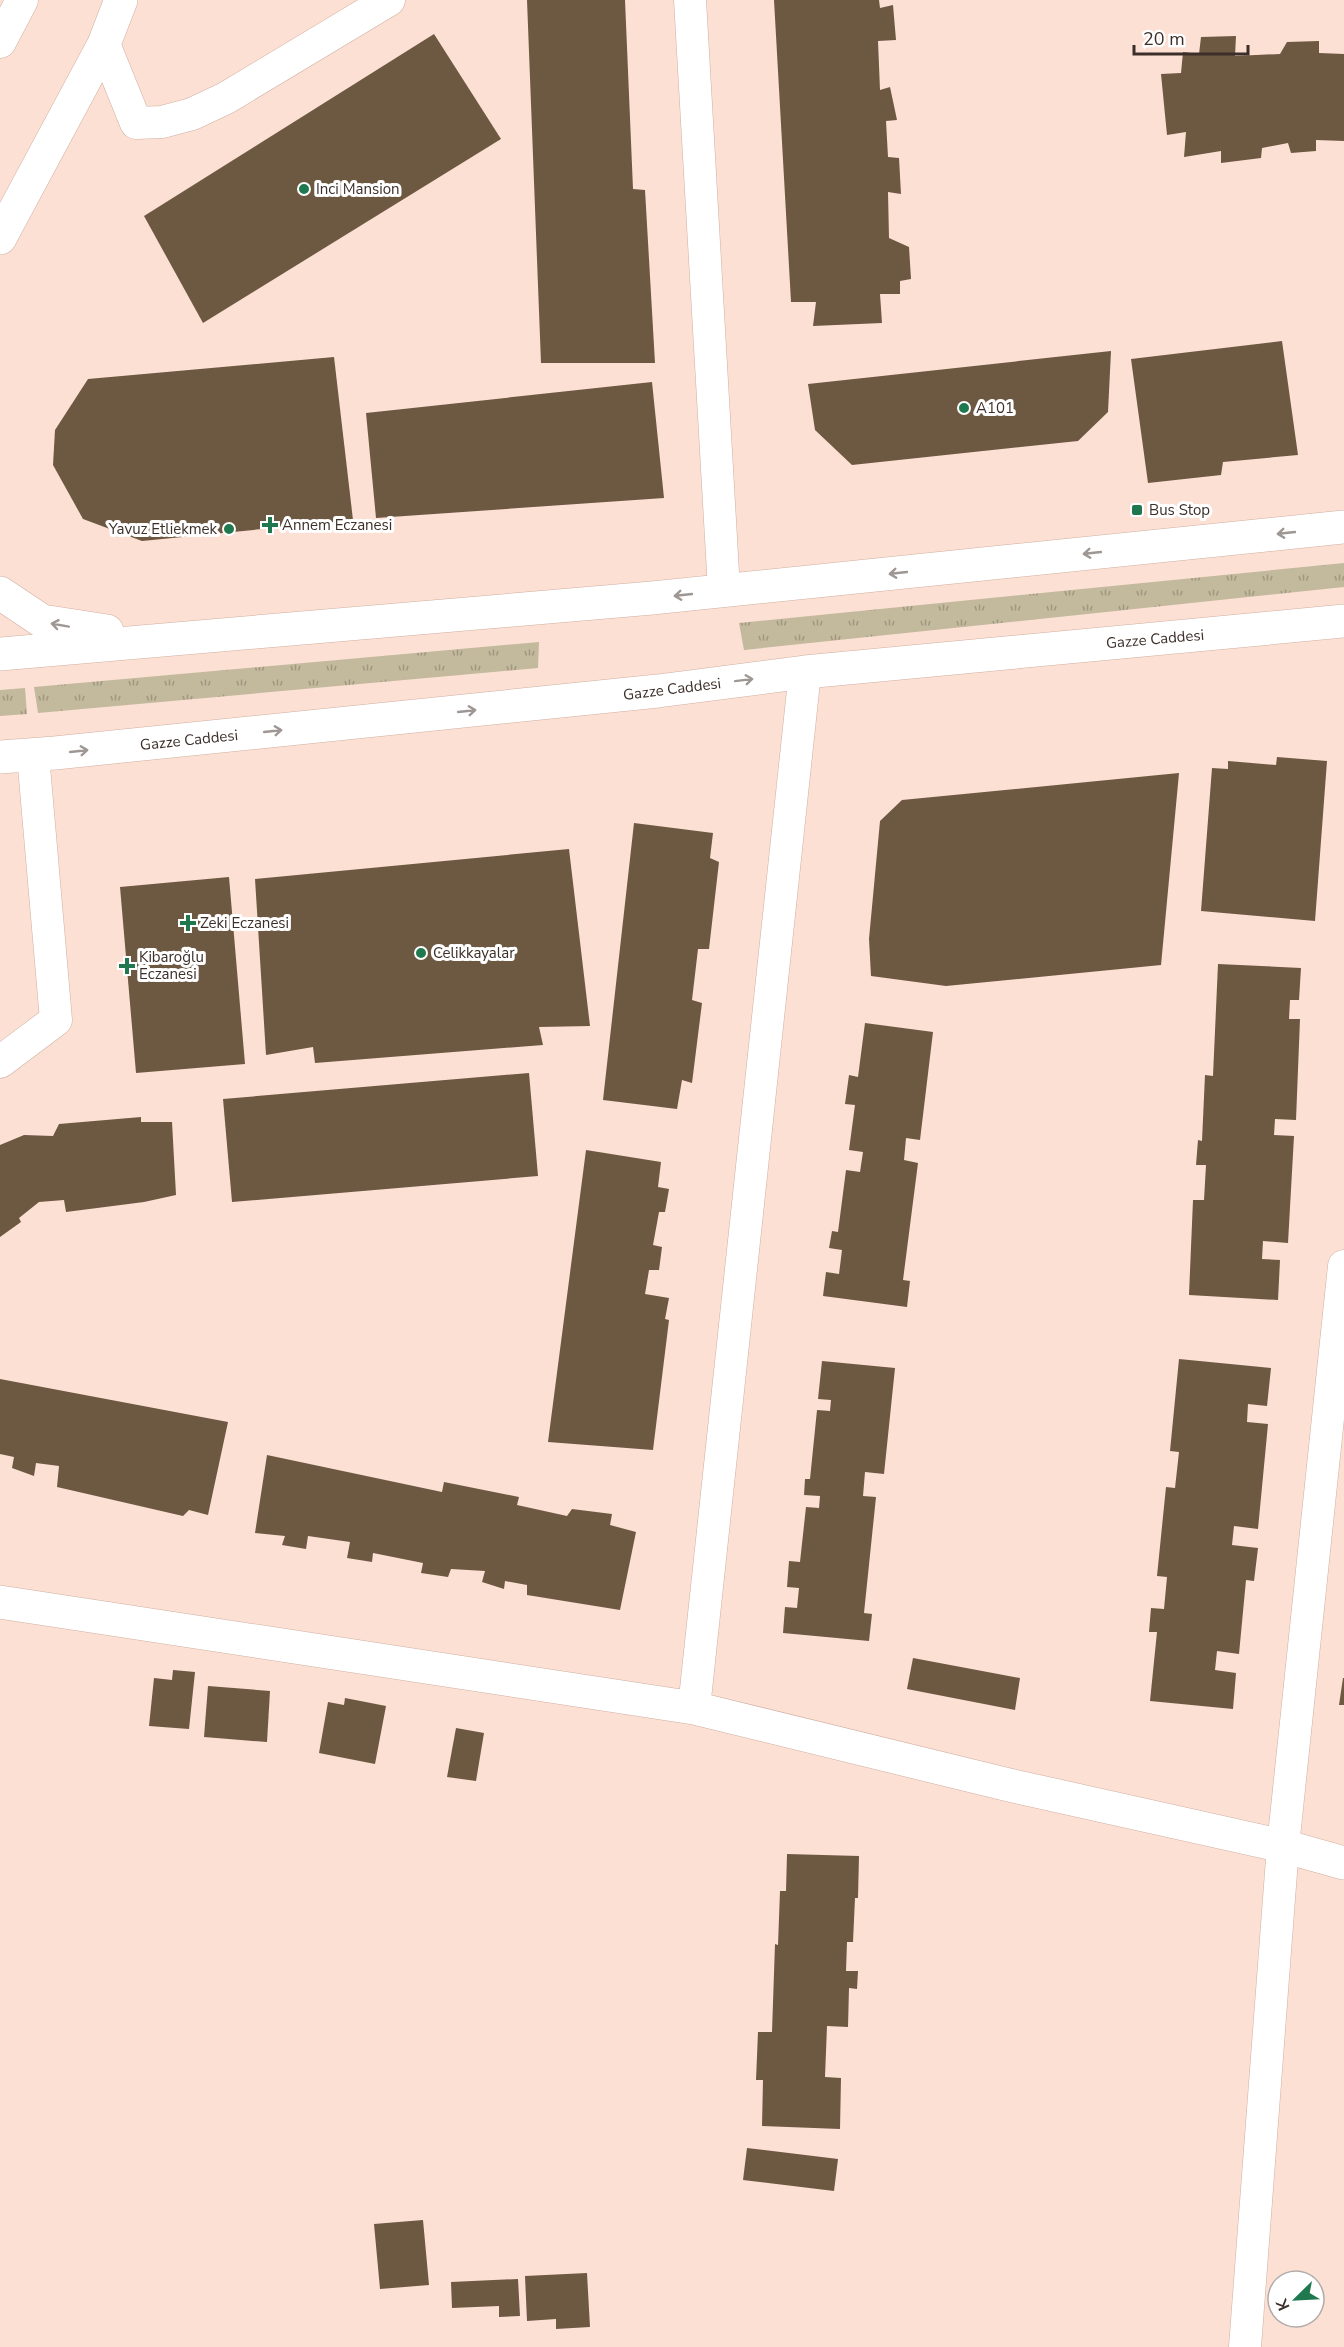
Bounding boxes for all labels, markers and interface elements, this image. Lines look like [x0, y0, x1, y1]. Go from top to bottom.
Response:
scale bar [1134, 18, 1248, 56]
text: 20 m [1143, 27, 1185, 51]
place label: Inci Mansion [316, 179, 400, 199]
marker: Inci Mansion [297, 182, 311, 196]
place label: A101 [976, 398, 1014, 418]
marker: A101 [957, 401, 971, 415]
place label: Bus Stop [1149, 500, 1210, 520]
marker: Bus Stop [1130, 503, 1144, 517]
place label: Annem Eczanesi [282, 515, 392, 535]
marker: Annem Eczanesi [263, 518, 277, 532]
place label: Yavuz Etliekmek [108, 519, 217, 539]
marker: Yavuz Etliekmek [222, 522, 236, 536]
one-way arrow [1276, 528, 1296, 539]
one-way arrow [1082, 548, 1102, 559]
one-way arrow [888, 568, 908, 579]
one-way arrow [673, 589, 693, 600]
one-way arrow [51, 619, 71, 630]
street label: Gazze Caddesi [1105, 625, 1205, 653]
street label: Gazze Caddesi [622, 673, 722, 705]
one-way arrow [734, 675, 754, 686]
one-way arrow [457, 705, 477, 716]
street label: Gazze Caddesi [139, 725, 239, 755]
one-way arrow [263, 725, 283, 736]
one-way arrow [69, 745, 89, 756]
place label: Zeki Eczanesi [200, 913, 289, 933]
marker: Zeki Eczanesi [181, 916, 195, 930]
place label: Celikkayalar [433, 943, 515, 963]
marker: Celikkayalar [414, 946, 428, 960]
place label: Kibaroğlu Eczanesi [139, 947, 204, 984]
marker: Kibaroğlu Eczanesi [120, 959, 134, 973]
north arrow [1266, 2269, 1326, 2329]
text: K [1270, 2294, 1295, 2314]

